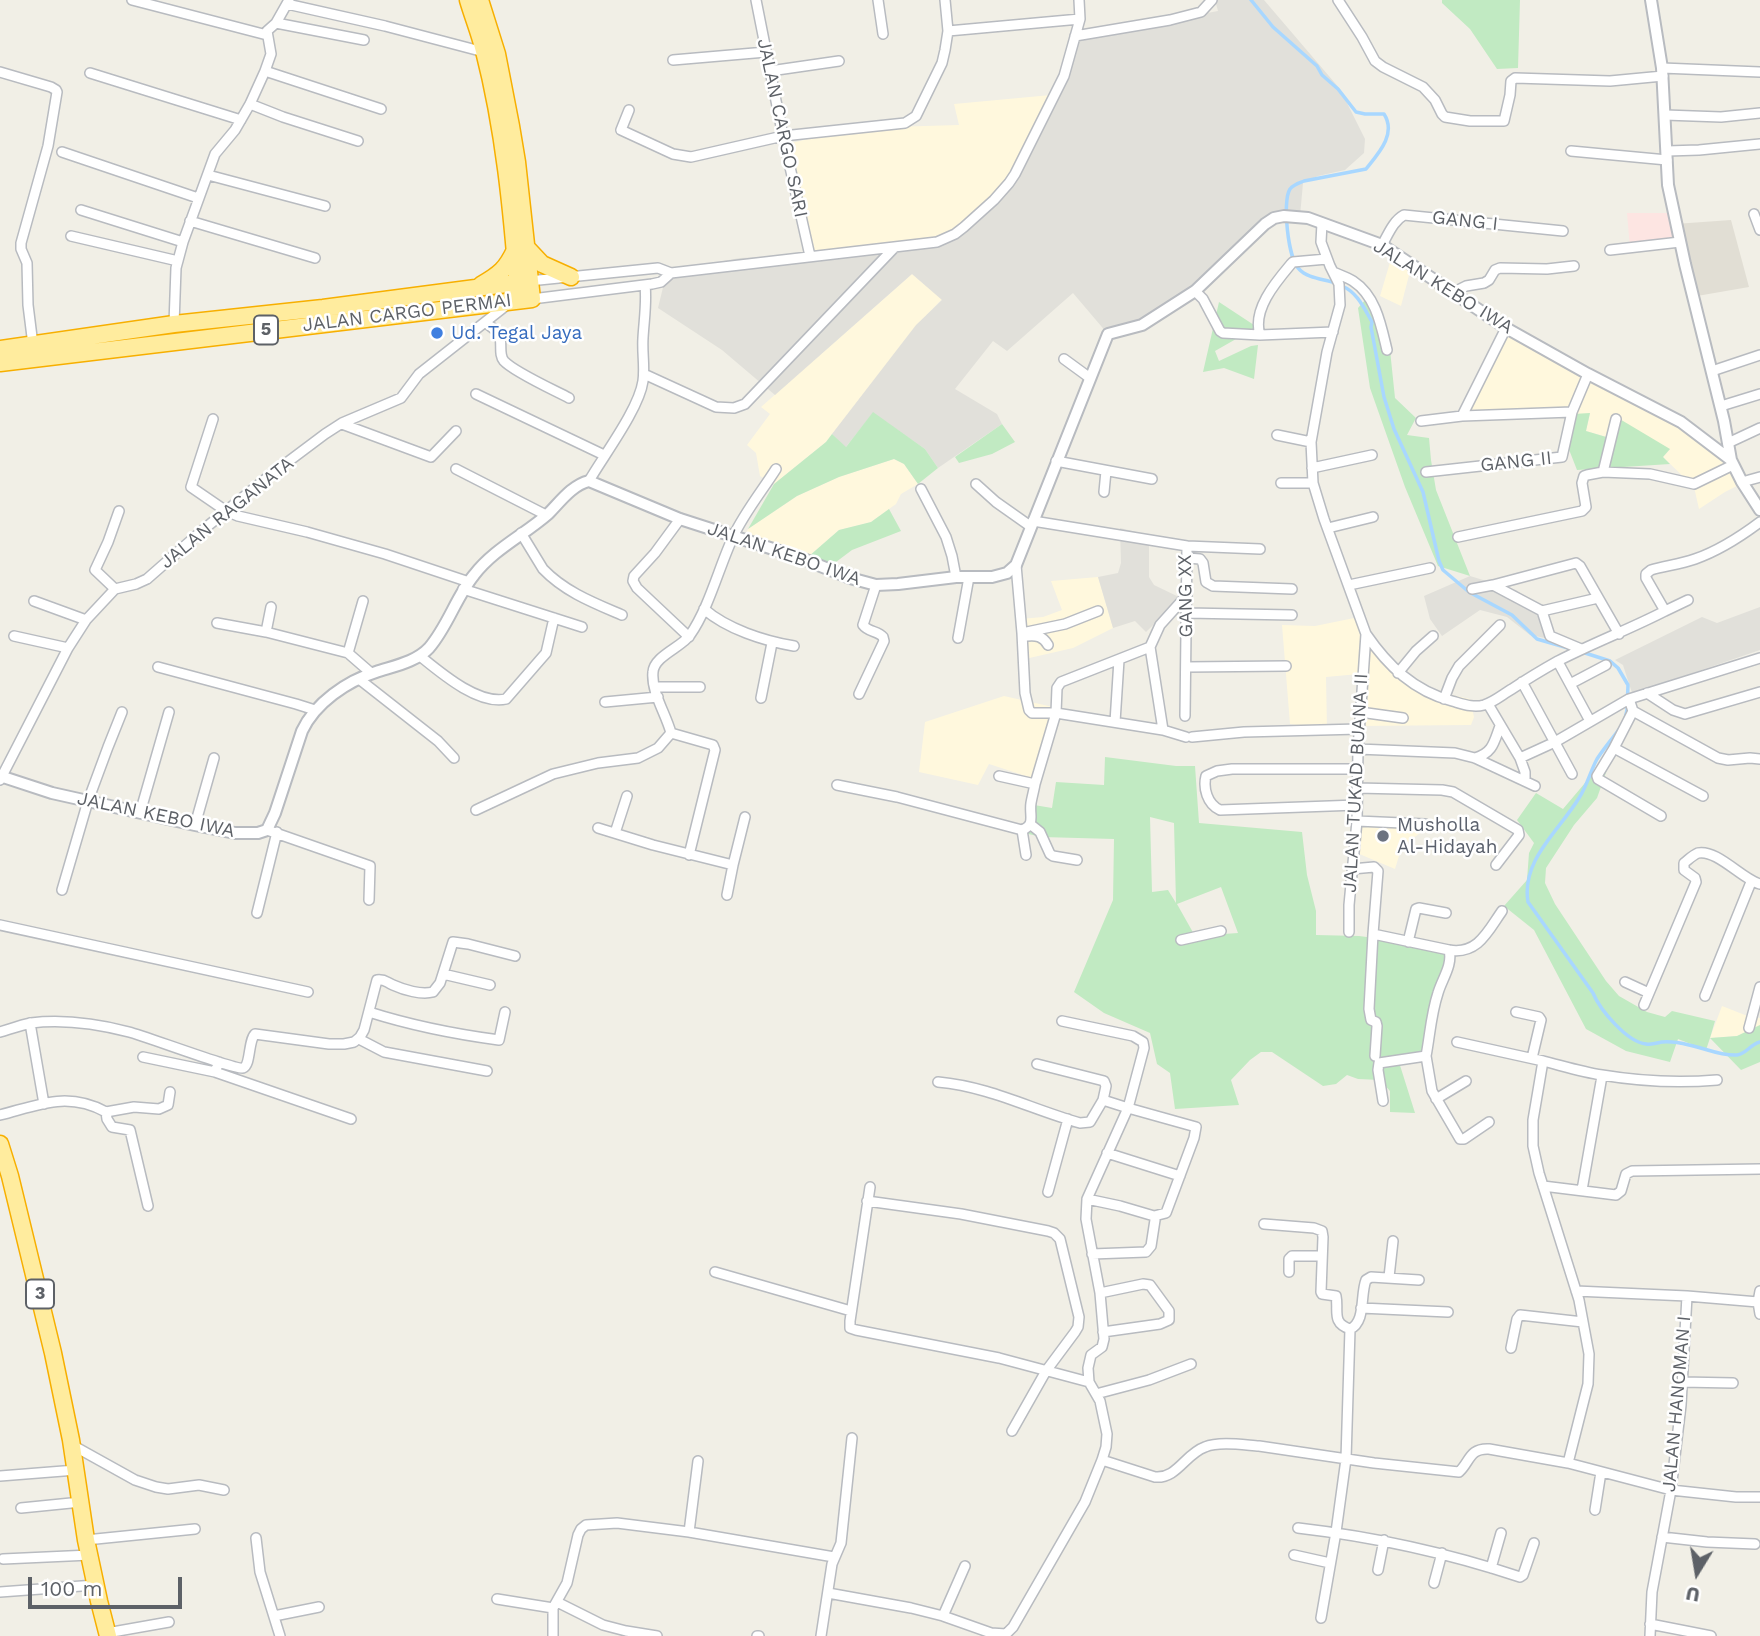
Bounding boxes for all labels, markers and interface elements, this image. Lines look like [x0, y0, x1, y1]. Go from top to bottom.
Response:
street label: JALAN CARGO SARI [752, 36, 812, 220]
street label: GANG I [1431, 206, 1499, 236]
street label: JALAN KEBO IWA [1369, 235, 1517, 339]
street label: JALAN CARGO PERMAI [301, 289, 513, 337]
road number: 5 [254, 316, 278, 344]
place label: Ud. Tegal Jaya [451, 322, 582, 344]
marker: Ud. Tegal Jaya [429, 325, 445, 341]
street label: GANG II [1479, 447, 1553, 477]
street label: JALAN RAGANATA [156, 452, 298, 574]
street label: JALAN KEBO IWA [704, 517, 864, 591]
street label: GANG XX [1174, 554, 1198, 638]
street label: JALAN TUKAD BUANA II [1339, 673, 1373, 893]
street label: JALAN KEBO IWA [75, 787, 237, 843]
place label: Musholla Al-Hidayah [1397, 814, 1497, 858]
marker: Musholla Al-Hidayah [1375, 828, 1391, 844]
road number: 3 [26, 1280, 54, 1308]
street label: JALAN HANOMAN I [1658, 1315, 1696, 1493]
north arrow [1662, 1538, 1732, 1608]
scale bar [32, 1562, 186, 1606]
text: 100 m [41, 1576, 103, 1601]
text: U [1684, 1582, 1702, 1607]

